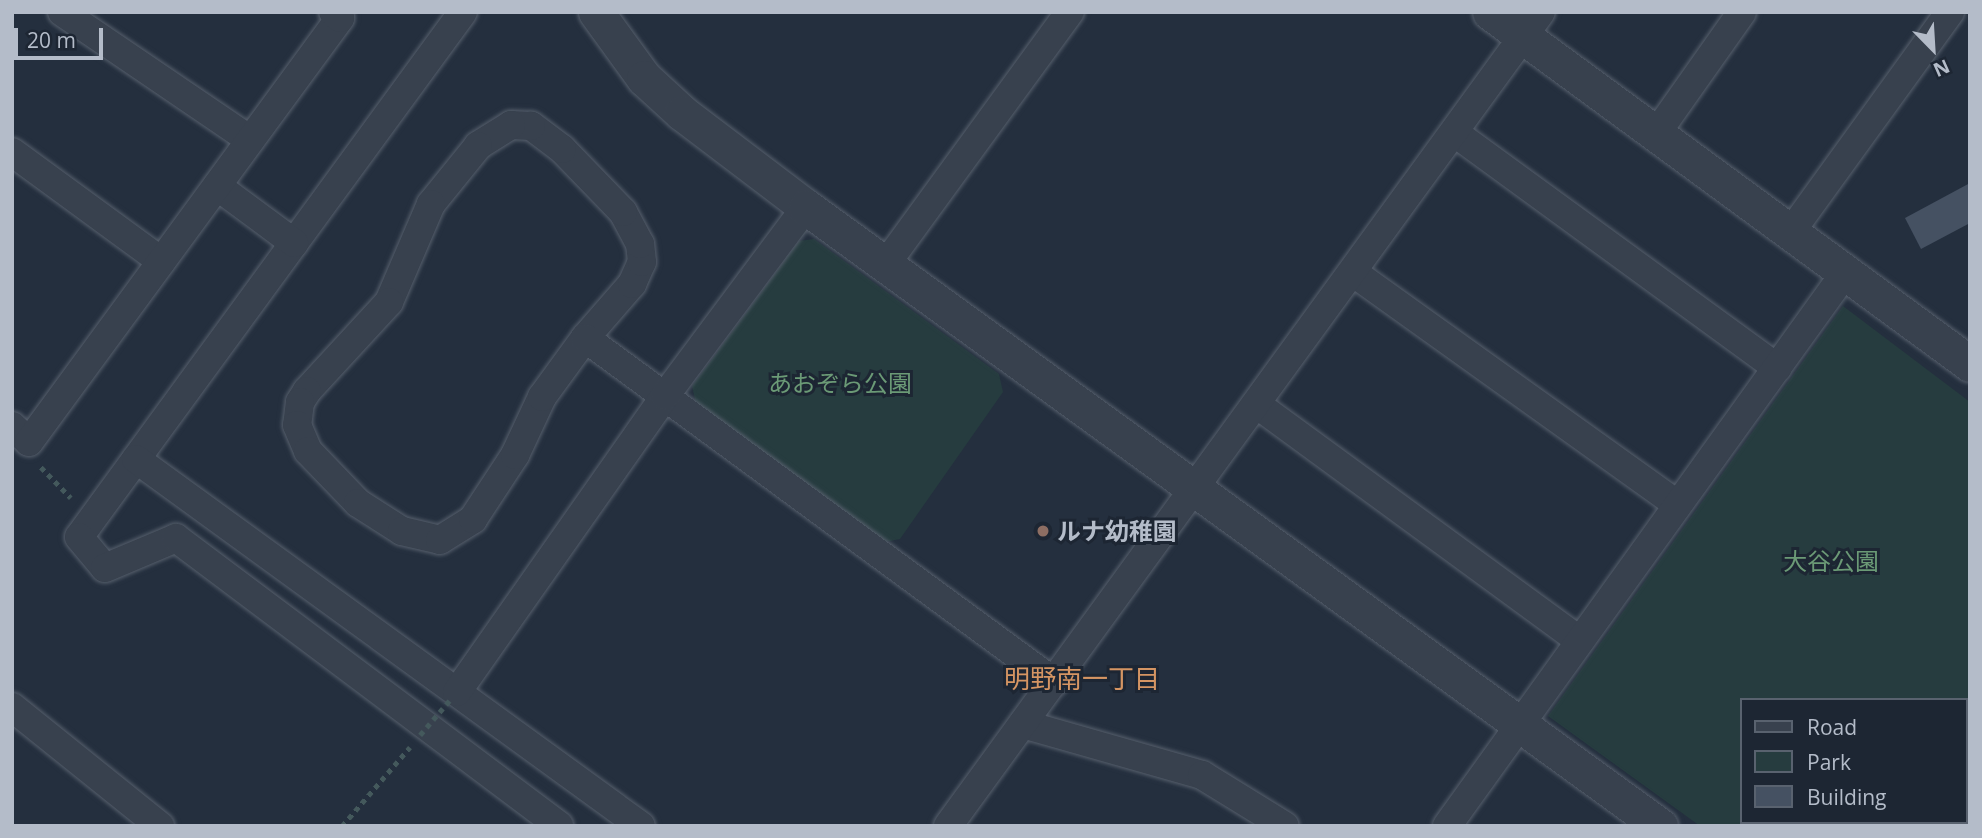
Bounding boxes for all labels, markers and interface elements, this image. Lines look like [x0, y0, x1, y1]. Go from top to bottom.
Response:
scale bar [18, 14, 107, 58]
north arrow [1898, 14, 1968, 84]
text: 20 m [27, 26, 76, 54]
text: N [1929, 53, 1954, 83]
park label: あおぞら公園 [768, 369, 912, 397]
place label: ルナ幼稚園 [1057, 517, 1177, 545]
marker: ルナ幼稚園 [1035, 523, 1051, 539]
park label: 大谷公園 [1783, 547, 1879, 575]
district label: 明野南一丁目 [1004, 663, 1160, 695]
legend [1741, 698, 1968, 824]
text: Road [1807, 713, 1857, 741]
text: Park [1807, 748, 1851, 776]
text: Building [1807, 783, 1886, 811]

